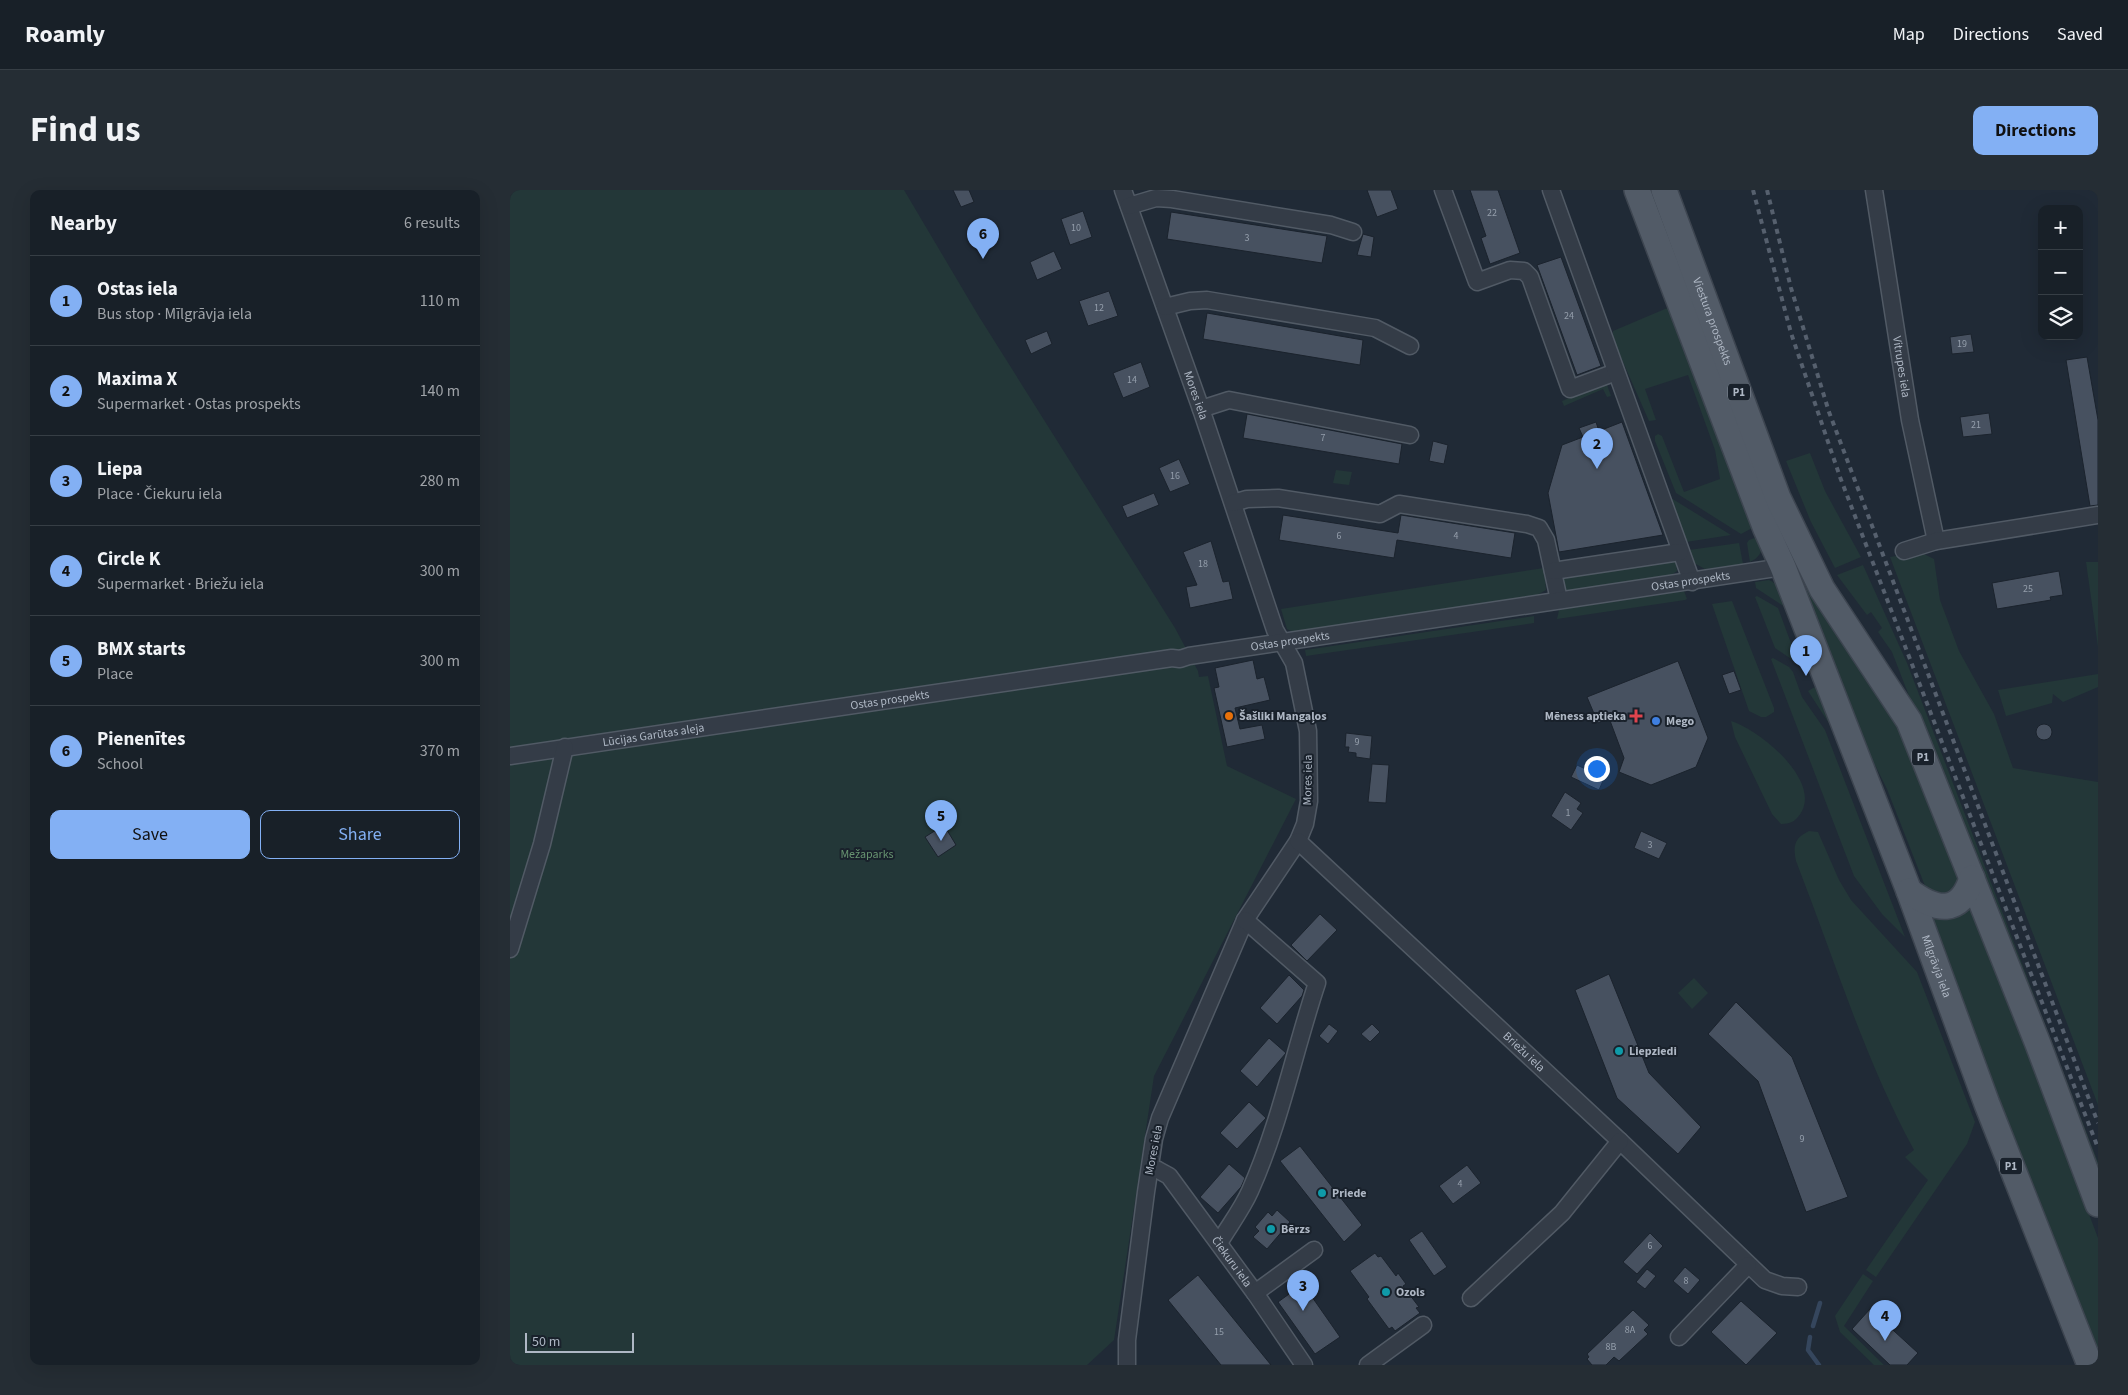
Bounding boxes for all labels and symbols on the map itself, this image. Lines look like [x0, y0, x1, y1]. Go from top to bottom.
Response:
house number: 22 [1487, 206, 1497, 220]
pin: 6 [967, 218, 999, 259]
house number: 10 [1071, 221, 1081, 235]
house number: 3 [1245, 231, 1250, 245]
street label: Viestura prospekts [1689, 275, 1737, 368]
house number: 12 [1094, 301, 1104, 315]
house number: 24 [1564, 309, 1574, 323]
street label: Vitrupes iela [1888, 335, 1915, 399]
house number: 19 [1957, 337, 1967, 351]
street label: Mores iela [1180, 369, 1213, 422]
house number: 14 [1127, 373, 1137, 387]
road number: P1 [1728, 383, 1750, 400]
house number: 21 [1971, 418, 1981, 432]
pin: 2 [1581, 428, 1613, 469]
house number: 7 [1321, 431, 1326, 445]
house number: 16 [1170, 469, 1180, 483]
house number: 6 [1337, 529, 1342, 543]
house number: 4 [1454, 529, 1459, 543]
house number: 18 [1198, 557, 1208, 571]
street label: Ostas prospekts [1650, 567, 1731, 595]
house number: 25 [2023, 582, 2033, 596]
street label: Ostas prospekts [1249, 627, 1331, 655]
pin: 1 [1790, 635, 1822, 676]
street label: Ostas prospekts [849, 686, 930, 714]
place label: Šašliki Mangaļos [1239, 708, 1327, 725]
place label: Mēness aptieka [1545, 708, 1626, 725]
marker: Šašliki Mangaļos [1223, 710, 1235, 722]
marker: Mēness aptieka [1630, 710, 1642, 722]
place label: Mego [1666, 713, 1694, 730]
marker: Mego [1650, 715, 1662, 727]
street label: Lūcijas Garūtas aleja [601, 719, 706, 751]
house number: 9 [1355, 735, 1360, 749]
road number: P1 [1912, 748, 1934, 766]
street label: Mores iela [1299, 755, 1317, 805]
your location [1584, 756, 1610, 782]
pin: 5 [925, 800, 957, 841]
house number: 1 [1566, 806, 1571, 820]
house number: 3 [1648, 838, 1653, 852]
park label: Mežaparks [840, 846, 894, 863]
street label: Mīlgrāvja iela [1917, 932, 1956, 1000]
street label: Briežu iela [1499, 1028, 1549, 1076]
place label: Liepziedi [1629, 1043, 1677, 1060]
marker: Liepziedi [1613, 1045, 1625, 1057]
street label: Mores iela [1141, 1124, 1167, 1176]
house number: 9 [1800, 1132, 1805, 1146]
road number: P1 [2000, 1158, 2022, 1174]
house number: 4 [1458, 1177, 1463, 1191]
place label: Priede [1332, 1185, 1367, 1202]
marker: Priede [1316, 1187, 1328, 1199]
place label: Bērzs [1281, 1221, 1310, 1238]
marker: Bērzs [1265, 1223, 1277, 1235]
street label: Čiekuru iela [1208, 1233, 1256, 1290]
house number: 6 [1648, 1239, 1653, 1253]
pin: 3 [1287, 1270, 1319, 1311]
house number: 8 [1684, 1274, 1689, 1288]
place label: Ozols [1396, 1284, 1425, 1301]
marker: Ozols [1380, 1286, 1392, 1298]
pin: 4 [1869, 1300, 1901, 1341]
house number: 8A [1625, 1323, 1636, 1337]
house number: 15 [1214, 1325, 1224, 1339]
scale bar [525, 1330, 634, 1353]
house number: 8B [1606, 1340, 1617, 1354]

